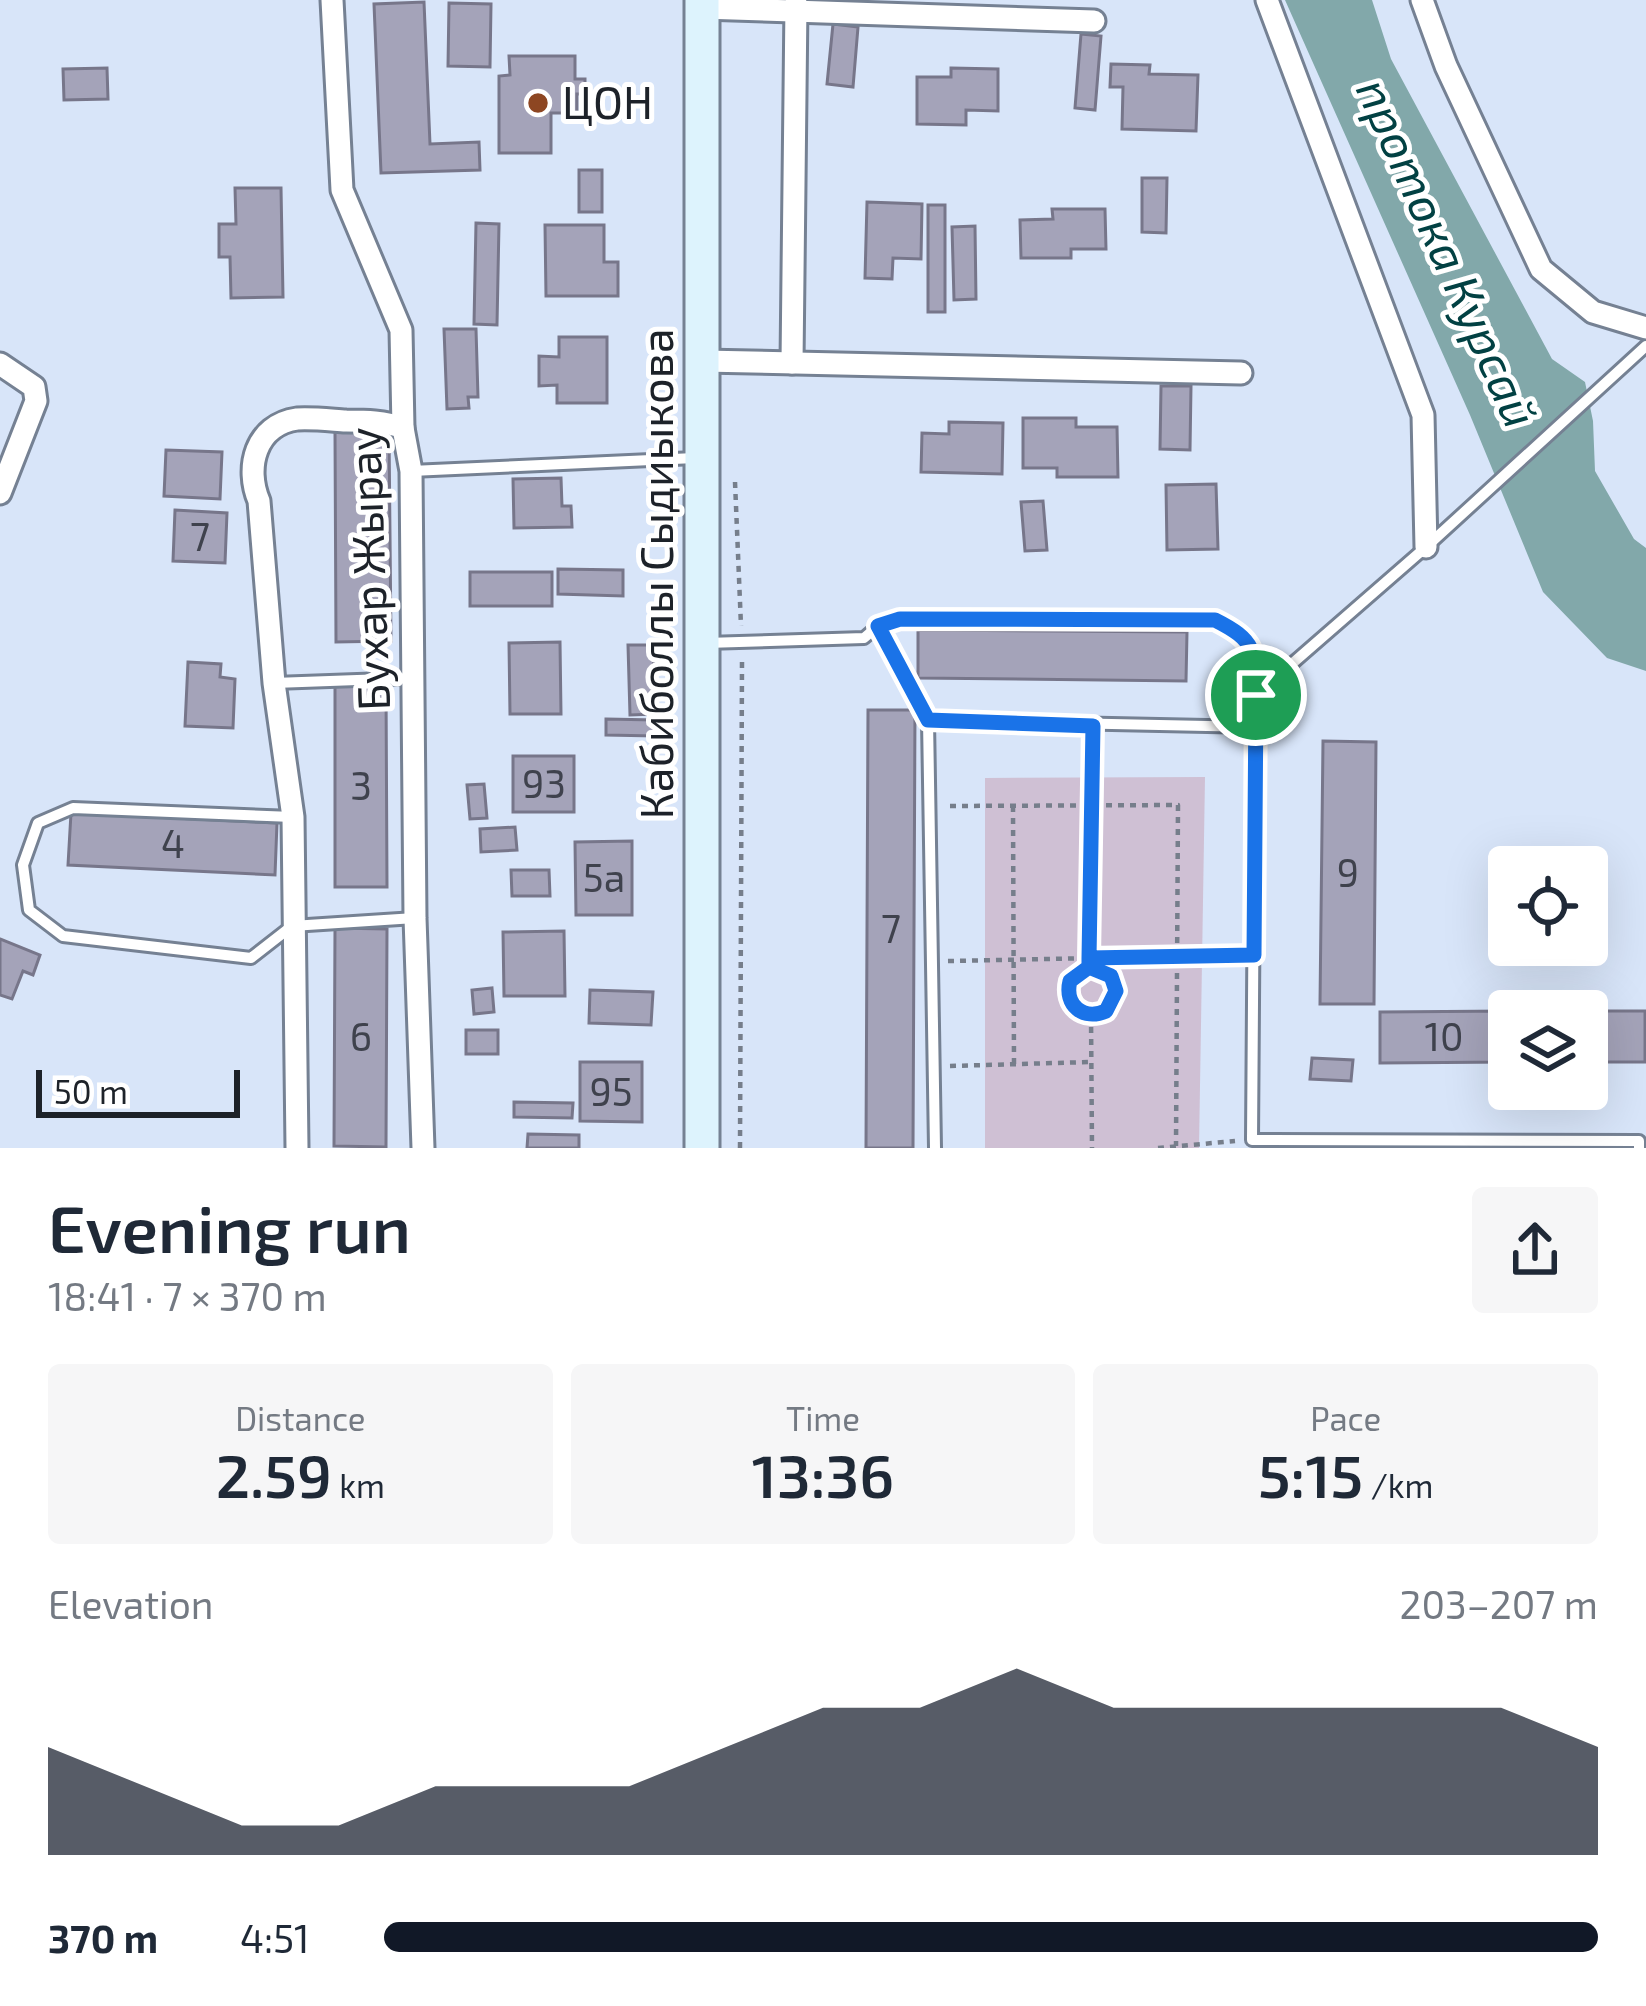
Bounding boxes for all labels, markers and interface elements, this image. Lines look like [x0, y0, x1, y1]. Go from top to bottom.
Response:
water label: протока Курсай [1345, 69, 1552, 436]
place label: ЦОН [562, 74, 653, 128]
marker: ЦОН [525, 90, 551, 116]
street label: Кабиболлы Сыдиыкова [628, 328, 682, 820]
street label: Бухар Жырау [335, 426, 400, 712]
house number: 7 [190, 512, 210, 559]
pin [1205, 644, 1307, 746]
icon: arrive [1223, 662, 1289, 728]
house number: 93 [522, 759, 566, 806]
house number: 3 [350, 761, 372, 808]
house number: 4 [161, 819, 185, 866]
map controls [1488, 846, 1608, 1110]
button: locate [1488, 846, 1608, 966]
house number: 9 [1337, 848, 1359, 895]
house number: 5а [583, 853, 625, 900]
house number: 7 [881, 904, 901, 951]
button: layers [1488, 990, 1608, 1110]
house number: 6 [350, 1012, 372, 1059]
house number: 10 [1424, 1012, 1464, 1059]
scale bar [36, 1064, 240, 1117]
house number: 95 [589, 1067, 633, 1114]
text: 50 m [54, 1071, 128, 1111]
text: Evening run [48, 1187, 411, 1266]
button: share [1472, 1187, 1598, 1313]
text: 18:41 · 7 × 370 m [48, 1272, 327, 1319]
text: Distance [235, 1398, 365, 1438]
text: Time [786, 1398, 860, 1438]
text: Pace [1310, 1398, 1381, 1438]
text: 2.59 [216, 1438, 332, 1510]
text: 13:36 [752, 1438, 894, 1510]
text: 5:15 [1258, 1438, 1363, 1510]
text: km [332, 1465, 385, 1505]
text: /km [1363, 1465, 1433, 1505]
text: Elevation [48, 1580, 213, 1627]
text: 203–207 m [1400, 1580, 1598, 1627]
text: 370 m [48, 1914, 158, 1961]
text: 4:51 [240, 1914, 310, 1961]

